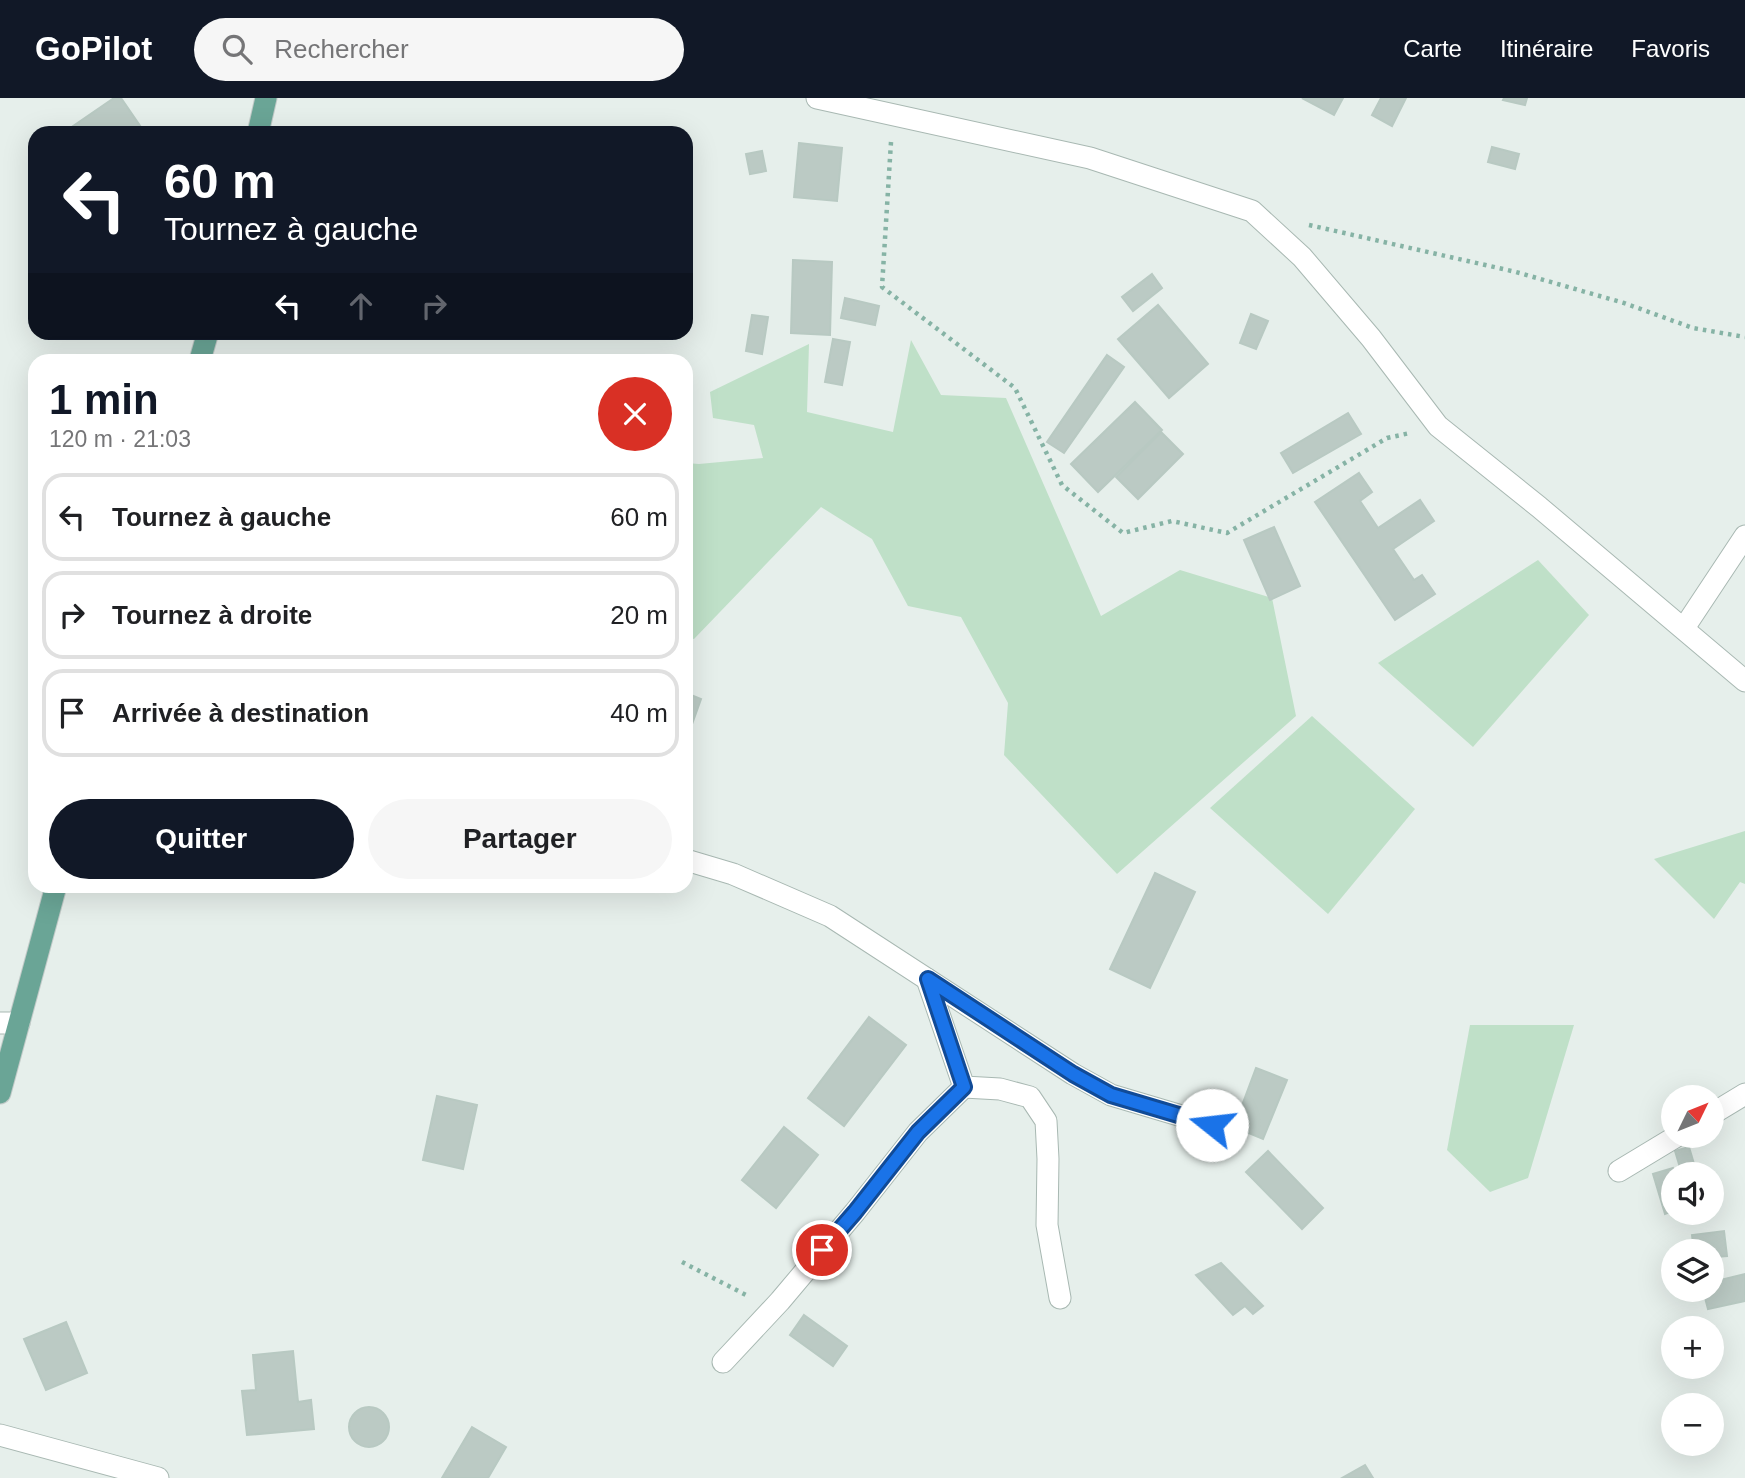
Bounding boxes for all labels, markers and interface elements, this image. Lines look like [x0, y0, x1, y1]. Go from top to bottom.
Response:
search box [194, 18, 684, 81]
text: GoPilot [35, 30, 152, 67]
icon: search [218, 30, 256, 68]
text: Rechercher [274, 34, 409, 64]
text: Carte [1403, 35, 1462, 62]
text: Itinéraire [1500, 35, 1593, 62]
text: Favoris [1631, 35, 1710, 62]
icon: left [49, 154, 140, 245]
text: 60 m [164, 154, 276, 208]
text: Tournez à gauche [164, 211, 418, 247]
icon: left [269, 287, 307, 325]
icon: ahead [342, 287, 380, 325]
icon: right [415, 287, 453, 325]
text: 1 min [49, 376, 159, 423]
button: close [598, 377, 672, 451]
text: 120 m · 21:03 [49, 426, 191, 452]
icon: left [53, 498, 91, 536]
text: Tournez à gauche [112, 502, 331, 532]
text: 60 m [610, 502, 668, 532]
icon: right [53, 596, 91, 634]
text: Tournez à droite [112, 600, 312, 630]
text: 20 m [610, 600, 668, 630]
icon: arrive [53, 694, 91, 732]
text: Arrivée à destination [112, 698, 369, 728]
text: 40 m [610, 698, 668, 728]
button: Quitter [49, 799, 354, 879]
button: Partager [368, 799, 672, 879]
north arrow [1661, 1085, 1724, 1148]
map controls [1661, 1085, 1724, 1456]
position arrow [1175, 1088, 1249, 1162]
button: sound [1661, 1162, 1724, 1225]
pin [792, 1220, 852, 1280]
icon: arrive [803, 1231, 841, 1269]
button: layers [1661, 1239, 1724, 1302]
button: + [1661, 1316, 1724, 1379]
button: − [1661, 1393, 1724, 1456]

